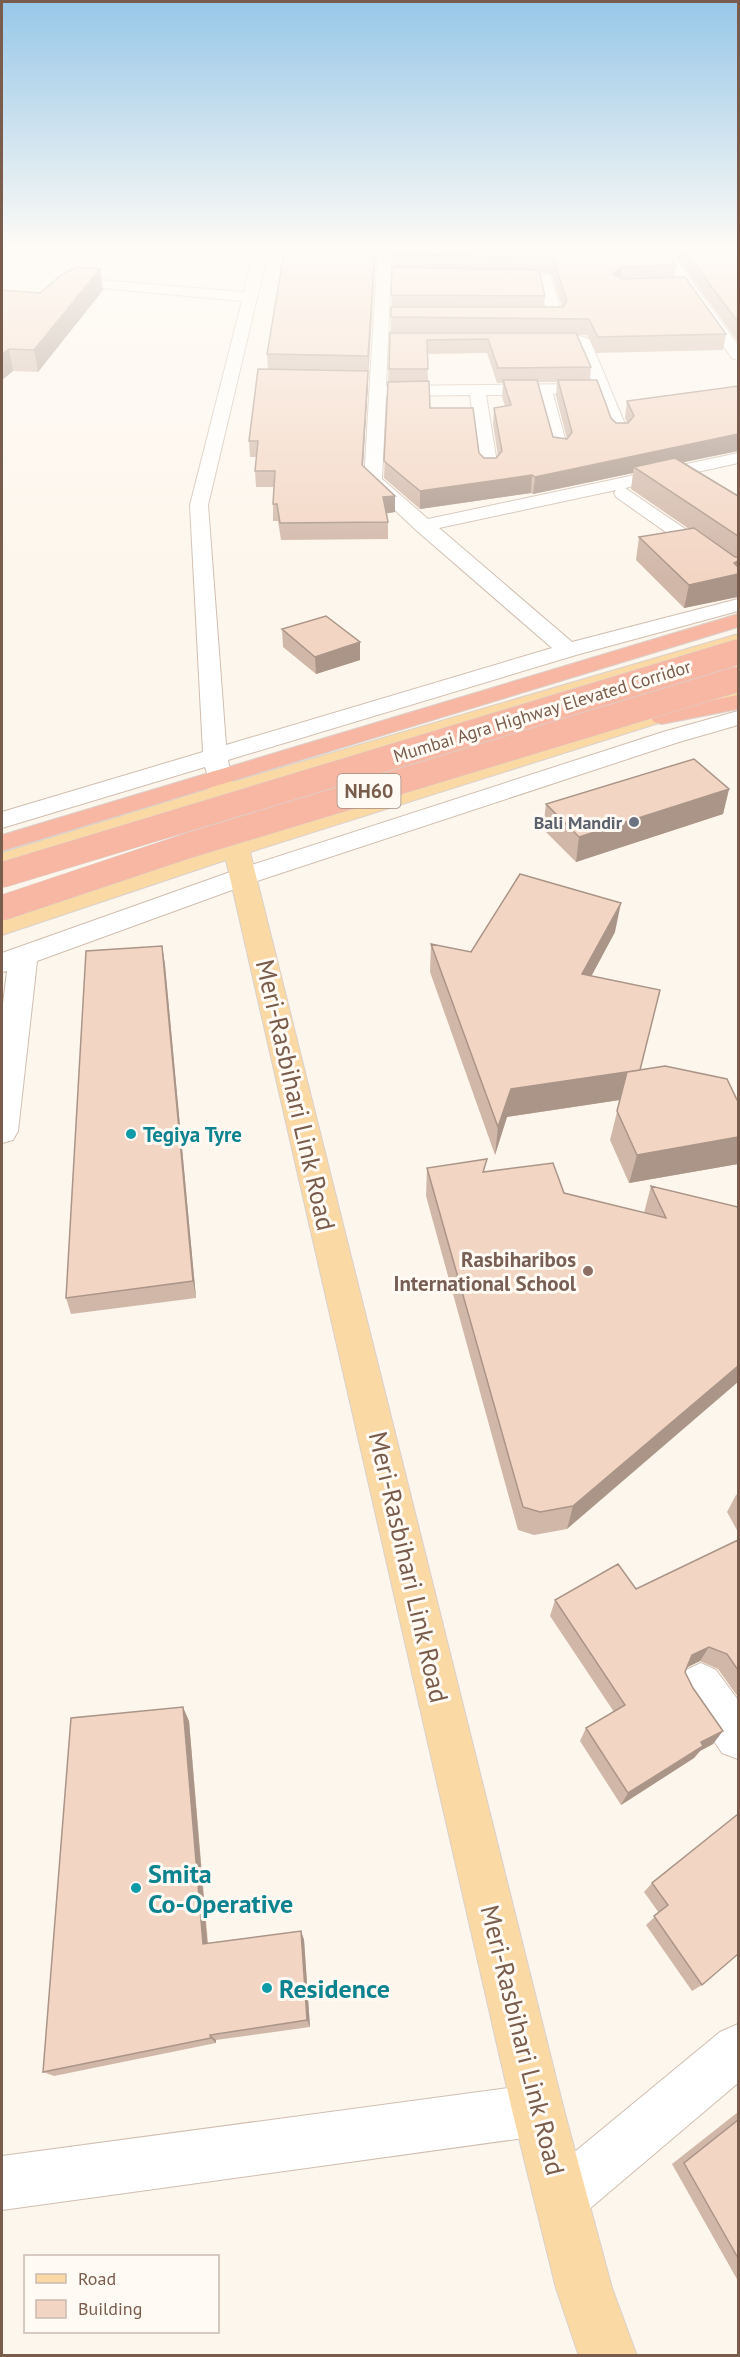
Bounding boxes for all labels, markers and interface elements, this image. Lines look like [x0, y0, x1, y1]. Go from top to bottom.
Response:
street label: Mumbai Agra Highway Elevated Corridor [390, 655, 694, 767]
road number: NH60 [338, 774, 400, 808]
place label: Bali Mandir [534, 811, 623, 834]
marker: Bali Mandir [627, 815, 641, 829]
street label: Meri-Rasbihari Link Road [249, 956, 343, 1234]
place label: Tegiya Tyre [143, 1121, 242, 1148]
marker: Tegiya Tyre [124, 1127, 138, 1141]
place label: Rasbiharibos International School [393, 1246, 577, 1297]
marker: Rasbiharibos International School [581, 1264, 595, 1278]
street label: Meri-Rasbihari Link Road [362, 1428, 456, 1706]
place label: Smita Co-Operative [148, 1857, 293, 1920]
marker: Smita Co-Operative [129, 1881, 143, 1895]
street label: Meri-Rasbihari Link Road [473, 1902, 573, 2178]
place label: Residence [279, 1972, 390, 2005]
marker: Residence [260, 1981, 274, 1995]
legend [24, 2255, 219, 2333]
text: Road [78, 2267, 116, 2290]
text: Building [78, 2297, 142, 2320]

